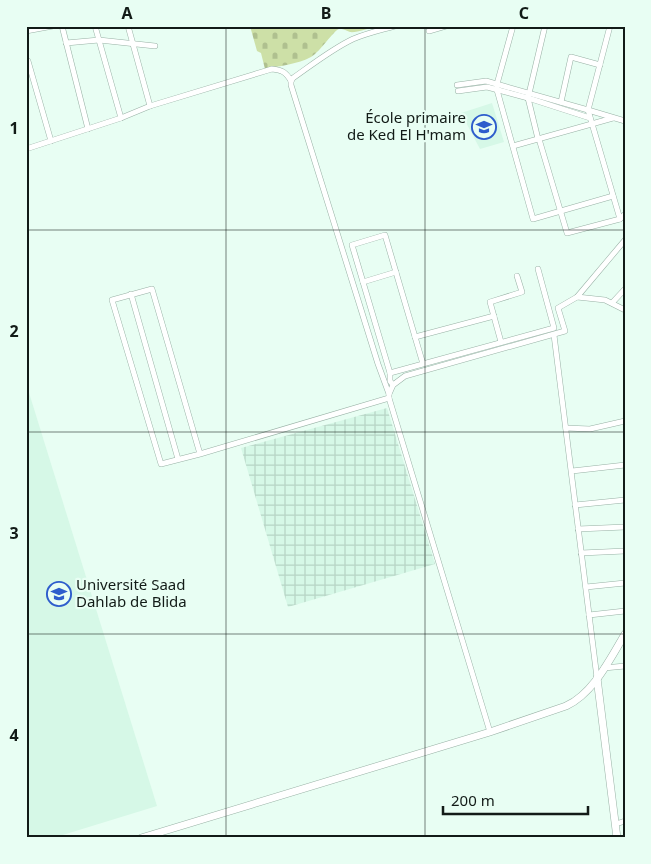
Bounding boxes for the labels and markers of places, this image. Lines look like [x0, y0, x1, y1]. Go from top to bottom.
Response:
place label: École primaire de Ked El H'mam [347, 107, 466, 144]
school or university icon: École primaire de Ked El H'mam [471, 114, 497, 140]
place label: Université Saad Dahlab de Blida [76, 574, 187, 611]
school or university icon: Université Saad Dahlab de Blida [46, 581, 72, 607]

